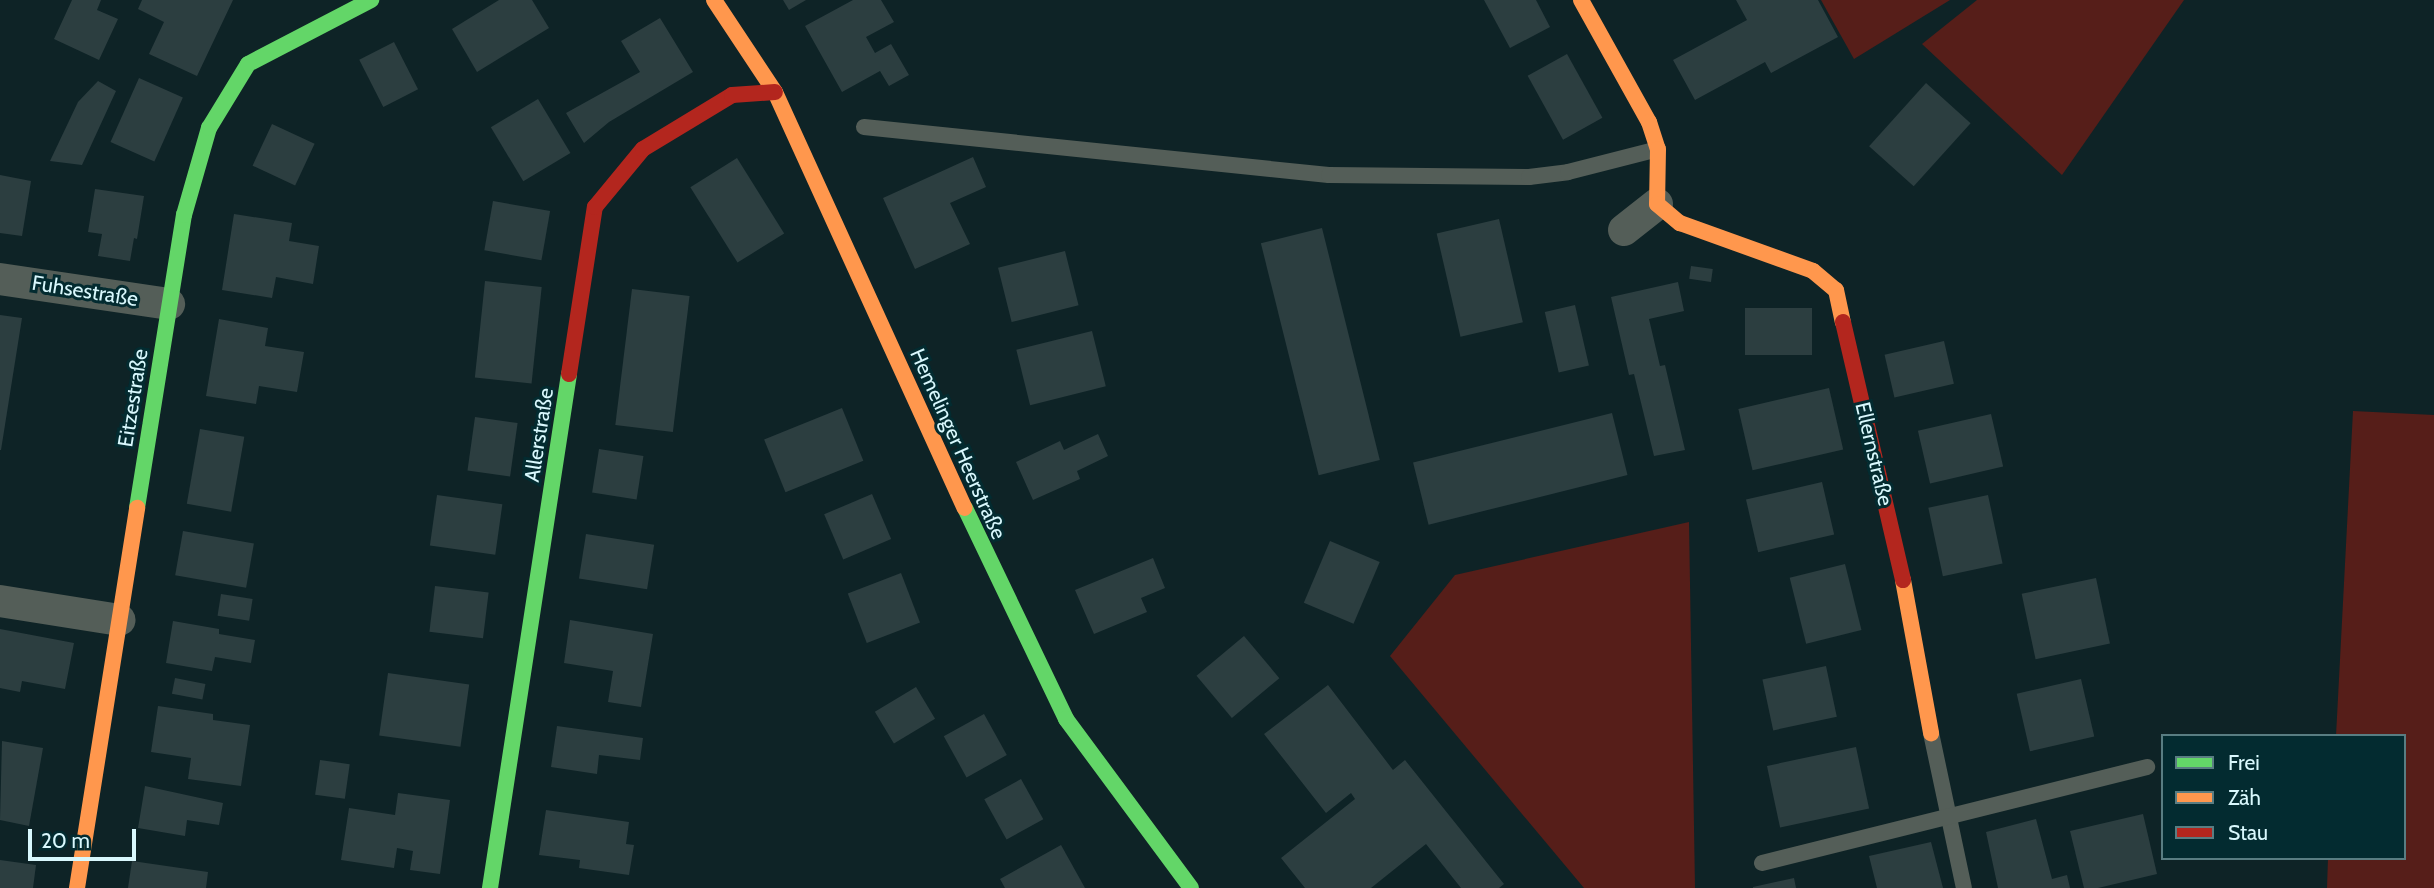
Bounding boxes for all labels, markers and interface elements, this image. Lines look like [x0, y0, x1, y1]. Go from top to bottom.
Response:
street label: Fuhsestraße [30, 270, 140, 312]
street label: Hemelinger Heerstraße [905, 345, 1011, 543]
street label: Eitzestraße [113, 347, 153, 449]
street label: Allerstraße [519, 386, 559, 484]
street label: Ellernstraße [1850, 400, 1898, 508]
legend [2161, 734, 2406, 860]
text: Frei [2228, 750, 2260, 775]
text: Zäh [2228, 785, 2261, 810]
scale bar [32, 814, 140, 858]
text: Stau [2228, 820, 2268, 845]
text: 20 m [41, 828, 90, 853]

